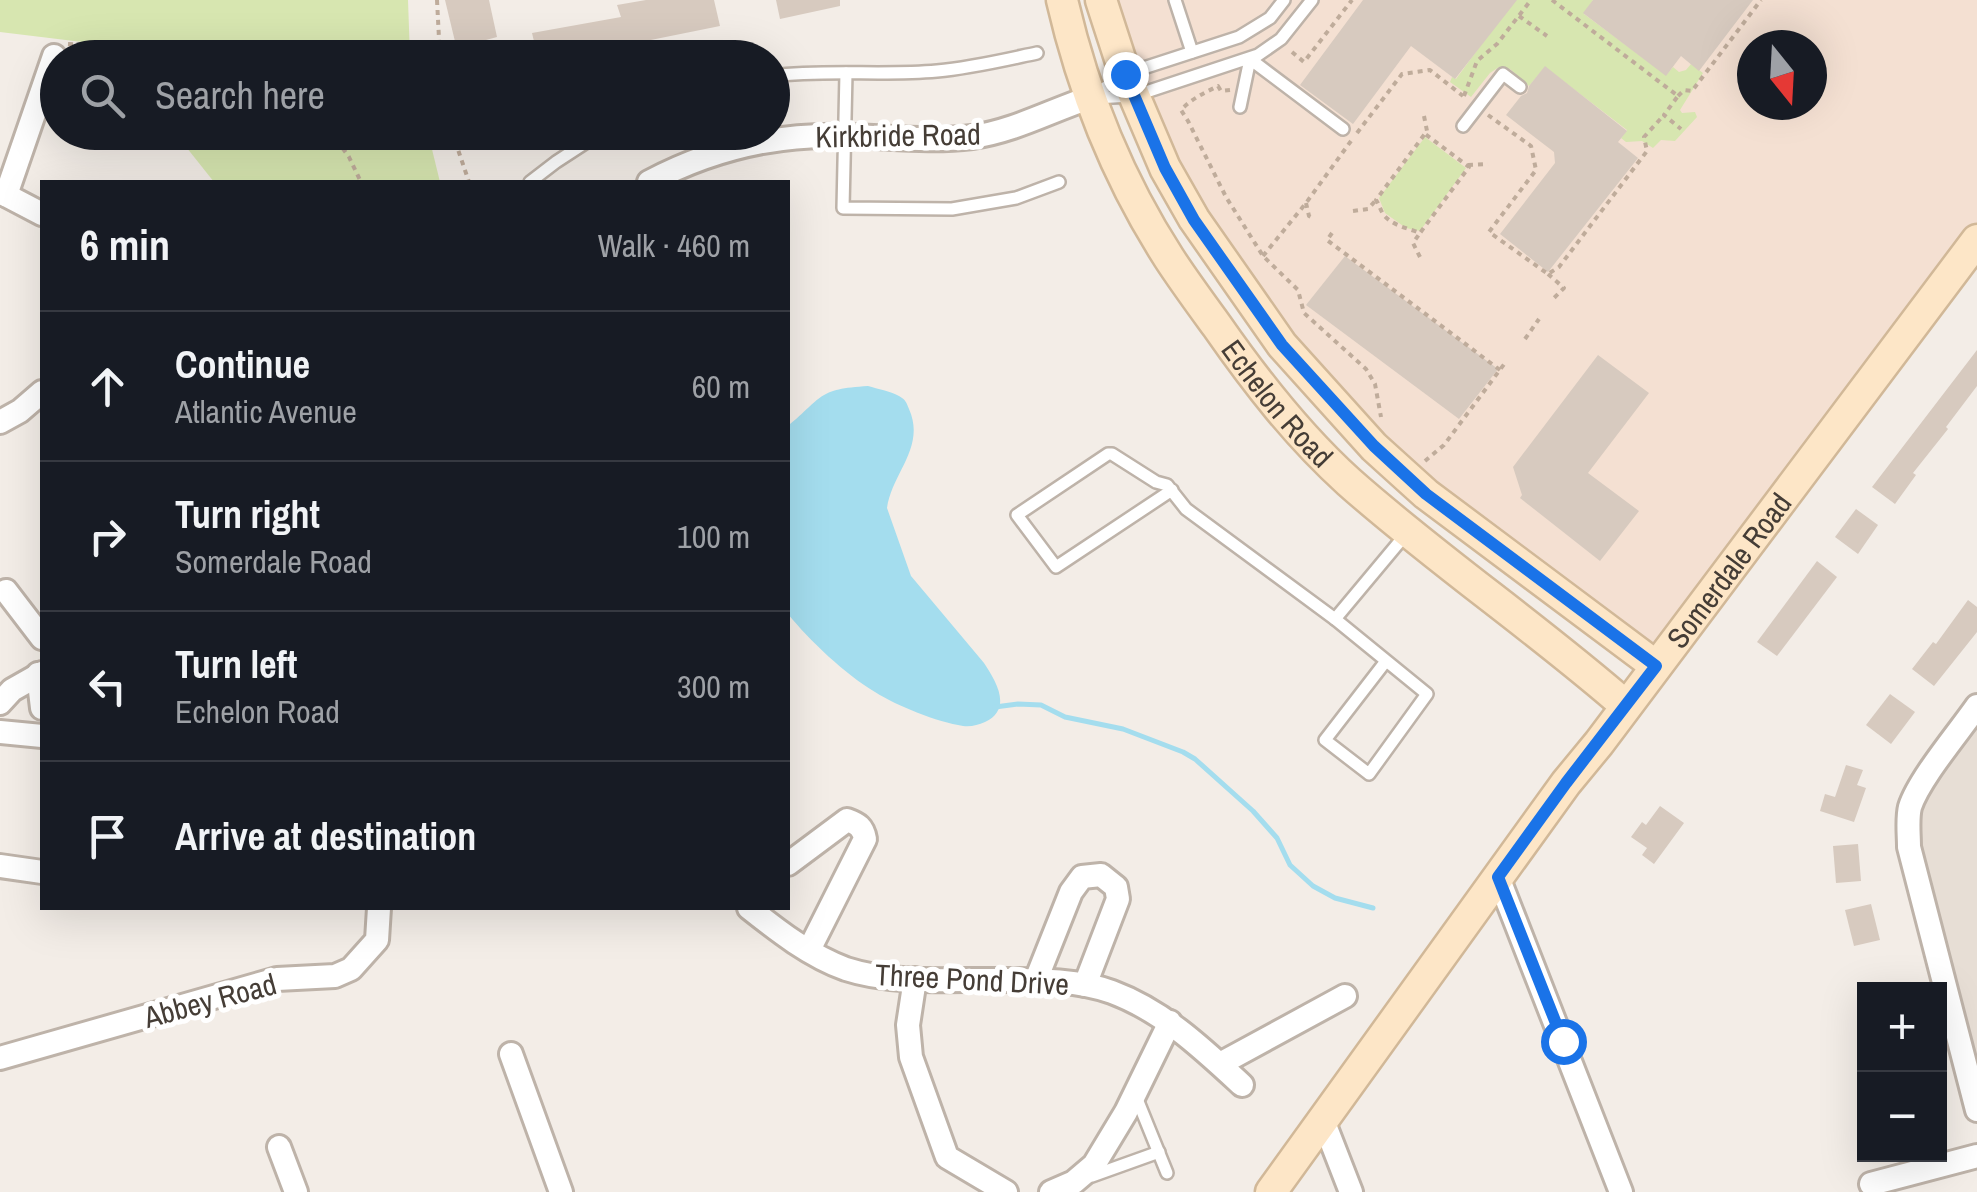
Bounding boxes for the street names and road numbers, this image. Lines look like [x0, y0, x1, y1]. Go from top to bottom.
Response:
street label: Kirkbride Road [815, 114, 981, 156]
street label: Echelon Road [1213, 331, 1342, 476]
street label: Somerdale Road [1657, 485, 1800, 656]
street label: Three Pond Drive [874, 954, 1070, 1004]
street label: Abbey Road [138, 963, 281, 1037]

